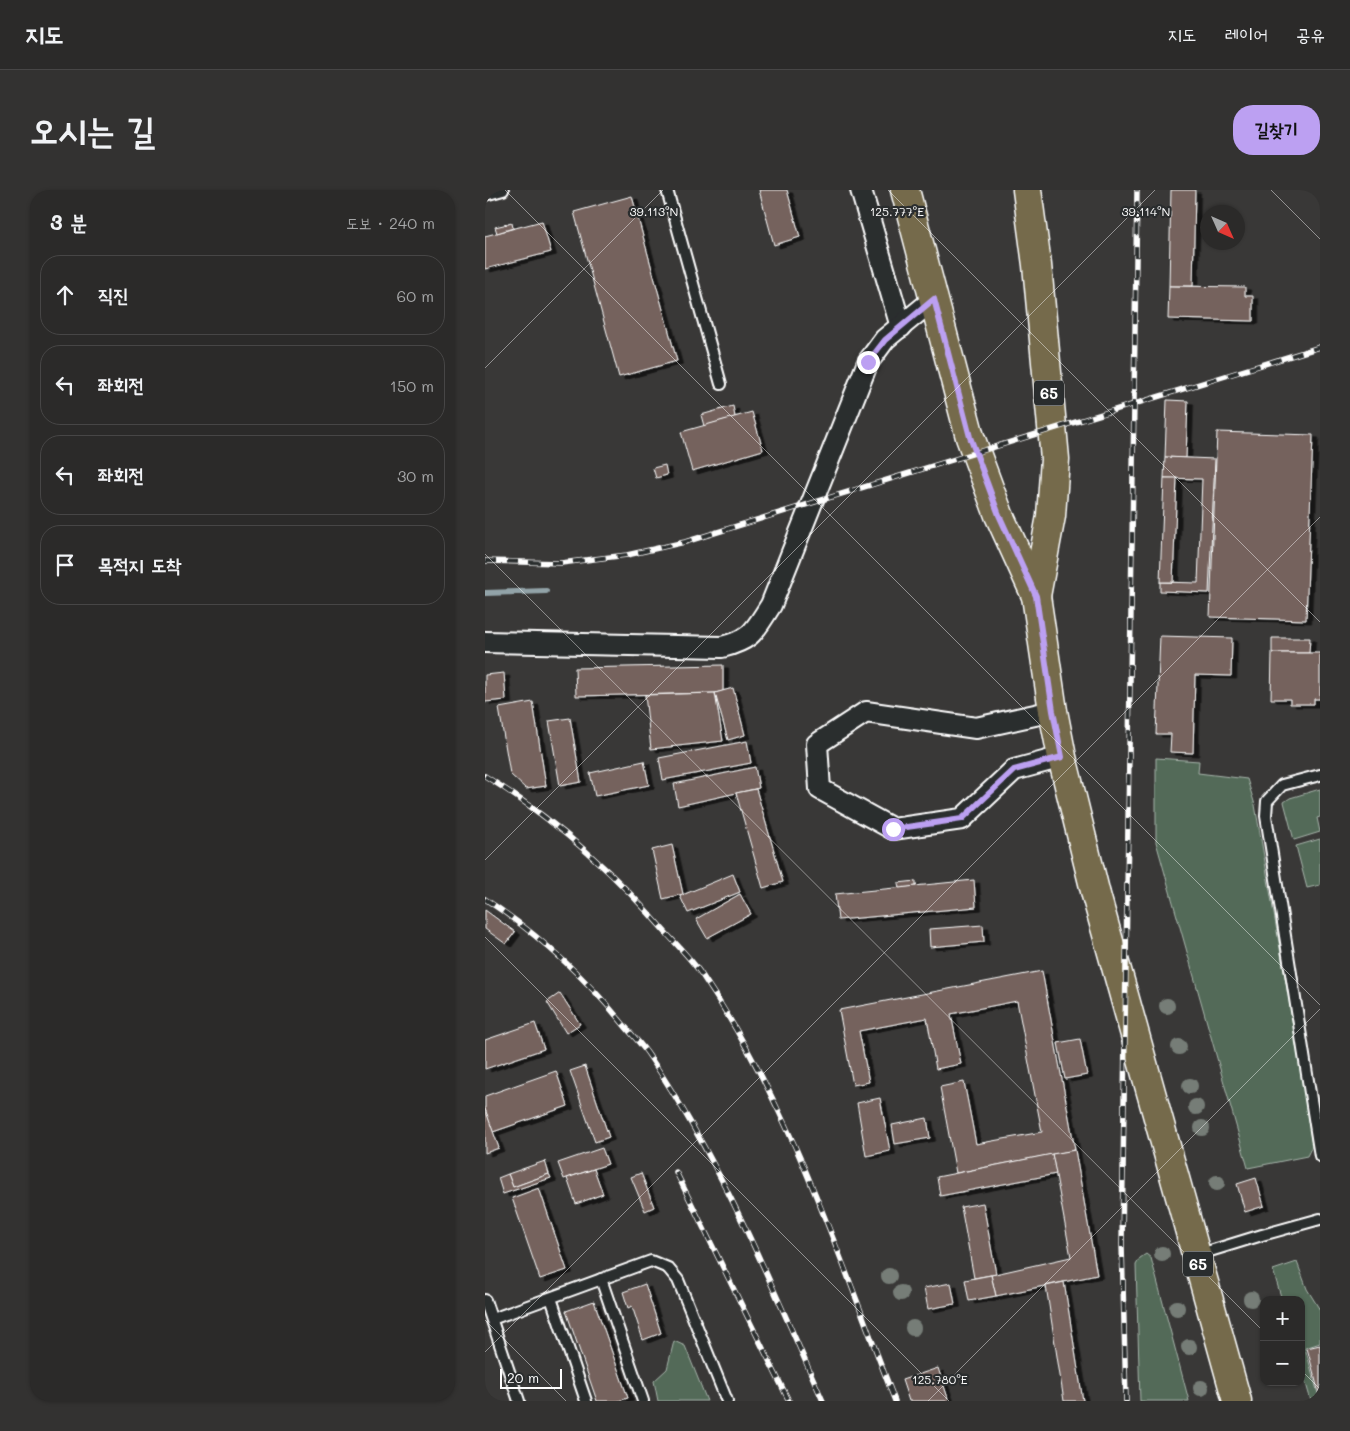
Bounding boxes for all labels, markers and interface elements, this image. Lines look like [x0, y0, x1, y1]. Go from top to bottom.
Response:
text: 지도 [25, 18, 64, 49]
text: 지도 [1168, 22, 1197, 46]
text: 레이어 [1225, 22, 1268, 46]
text: 공유 [1296, 22, 1325, 46]
button: 길찾기 [1233, 105, 1320, 155]
text: 오시는 길 [30, 106, 155, 152]
text: 39.113°N [630, 203, 678, 219]
text: 125.777°E [870, 203, 924, 219]
text: 39.114°N [1122, 203, 1170, 219]
north arrow [1200, 205, 1245, 250]
text: 3 분 [50, 208, 87, 235]
text: 도보 · 240 m [346, 212, 435, 233]
icon: ahead [51, 281, 79, 309]
text: 직진 [98, 282, 129, 307]
text: 60 m [397, 285, 434, 306]
route end [857, 351, 880, 374]
icon: left [51, 371, 79, 399]
text: 좌회전 [98, 372, 144, 397]
text: 150 m [390, 375, 434, 396]
road number: 65 [1034, 380, 1064, 406]
icon: left [51, 461, 79, 489]
text: 좌회전 [98, 462, 144, 487]
text: 30 m [397, 465, 434, 486]
icon: arrive [51, 551, 79, 579]
text: 목적지 도착 [98, 552, 181, 577]
route start [882, 818, 905, 841]
road number: 65 [1183, 1252, 1213, 1276]
map controls [1260, 1296, 1305, 1386]
button: + [1260, 1296, 1305, 1341]
button: − [1260, 1341, 1305, 1386]
scale bar [500, 1366, 563, 1389]
text: 20 m [507, 1368, 539, 1387]
text: 125.780°E [912, 1371, 968, 1387]

